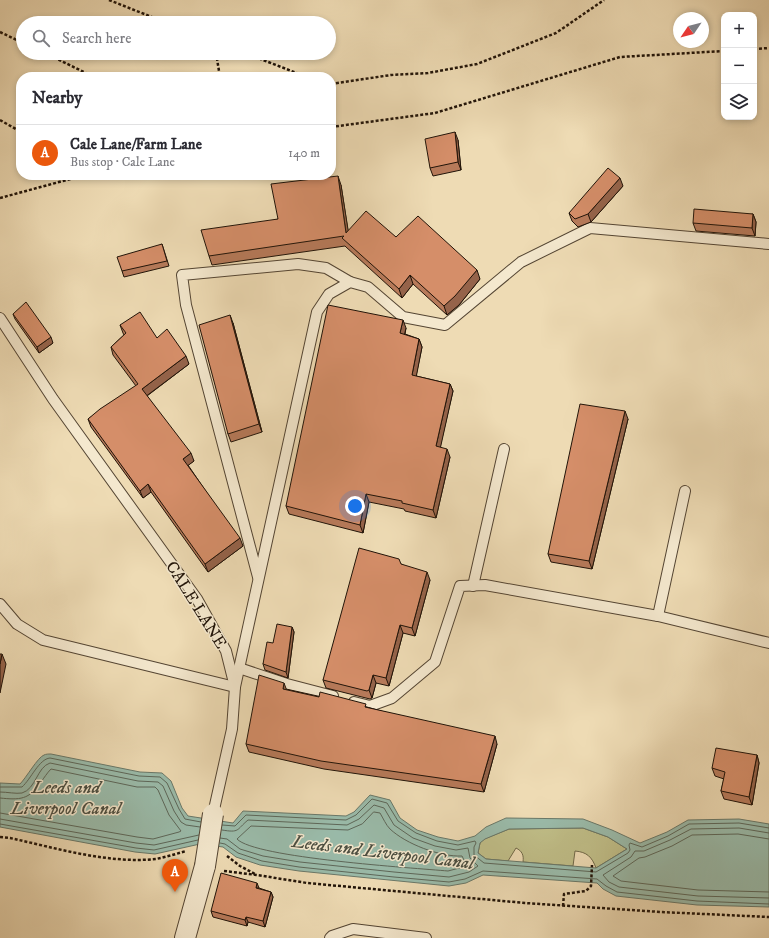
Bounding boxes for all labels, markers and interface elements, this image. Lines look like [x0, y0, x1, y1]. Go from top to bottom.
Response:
north arrow [673, 12, 709, 48]
map controls [721, 12, 757, 120]
button: + [721, 12, 757, 48]
search box [16, 16, 336, 60]
icon: search [30, 27, 52, 49]
text: Search here [62, 29, 131, 48]
button: − [721, 48, 757, 84]
button: layers [721, 84, 757, 120]
text: Nearby [32, 87, 82, 109]
text: Cale Lane/Farm Lane [70, 135, 202, 154]
text: A [41, 145, 49, 161]
text: 140 m [288, 145, 320, 161]
text: Bus stop · Cale Lane [70, 154, 175, 170]
your location [345, 496, 365, 516]
street label: CALE LANE [160, 557, 232, 653]
water label: Leeds and Liverpool Canal [10, 777, 124, 820]
water label: Leeds and Liverpool Canal [290, 831, 477, 875]
pin: A [162, 859, 188, 892]

